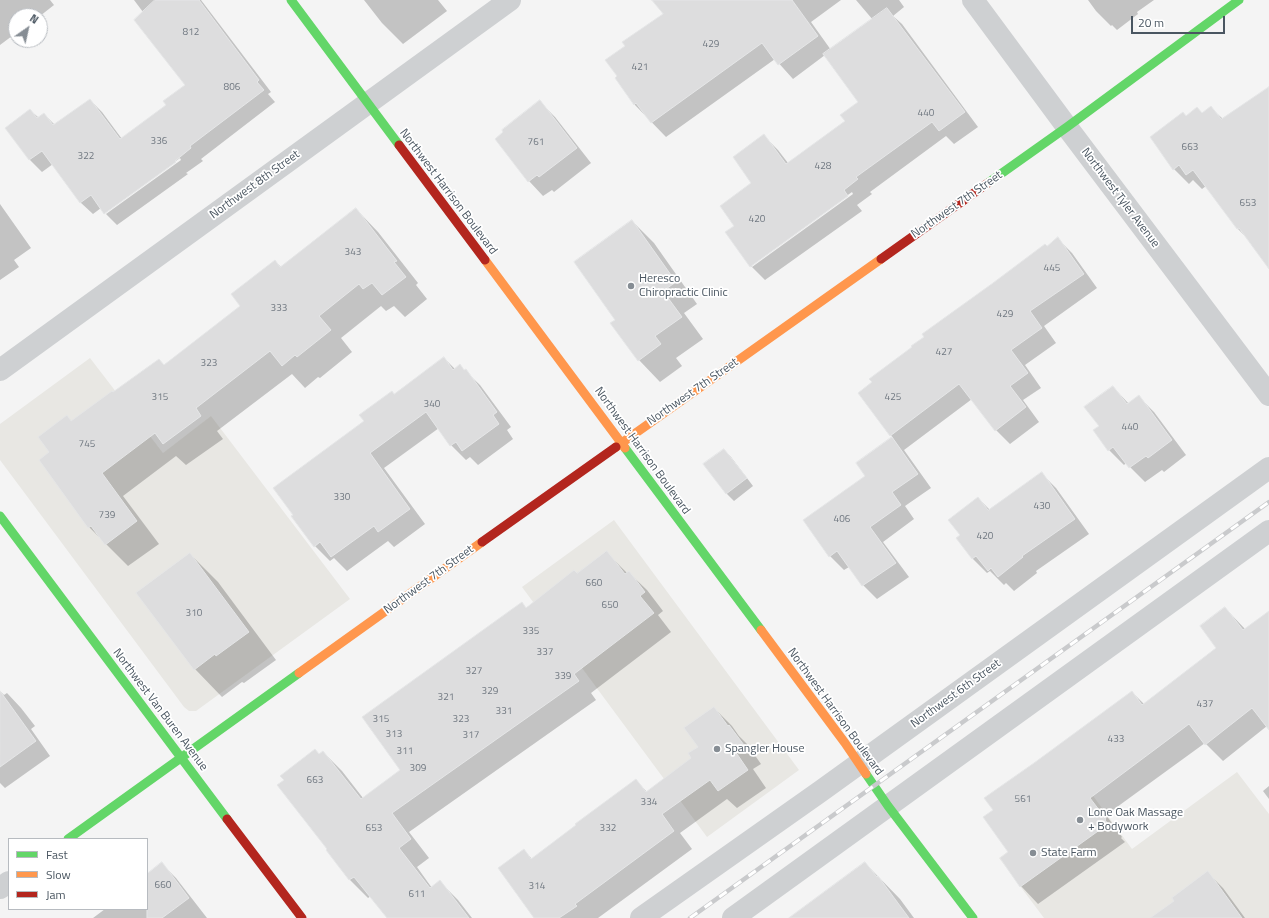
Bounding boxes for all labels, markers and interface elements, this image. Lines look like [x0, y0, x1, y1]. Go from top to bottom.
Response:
north arrow [8, 8, 48, 48]
scale bar [1133, 8, 1227, 34]
text: N [27, 10, 42, 28]
text: 20 m [1138, 13, 1164, 32]
house number: 812 [183, 27, 199, 39]
house number: 429 [703, 39, 719, 51]
house number: 421 [632, 62, 648, 74]
house number: 806 [224, 82, 240, 94]
house number: 440 [918, 108, 934, 120]
street label: Northwest Harrison Boulevard [396, 126, 500, 258]
house number: 336 [151, 136, 167, 148]
house number: 761 [528, 137, 544, 149]
house number: 663 [1182, 142, 1198, 154]
street label: Northwest Tyler Avenue [1078, 145, 1162, 251]
street label: Northwest 8th Street [207, 148, 303, 222]
house number: 322 [78, 151, 94, 163]
house number: 428 [815, 161, 831, 173]
street label: Northwest 7th Street [909, 168, 1005, 242]
house number: 653 [1240, 198, 1256, 210]
house number: 420 [749, 214, 765, 226]
house number: 343 [345, 247, 361, 259]
house number: 445 [1044, 263, 1060, 275]
place label: Heresco Chiropractic Clinic [639, 272, 728, 300]
marker: Heresco Chiropractic Clinic [626, 281, 636, 291]
house number: 333 [271, 303, 287, 315]
house number: 429 [997, 309, 1013, 321]
house number: 427 [936, 347, 952, 359]
street label: Northwest 7th Street [645, 355, 741, 429]
house number: 323 [201, 358, 217, 370]
street label: Northwest Harrison Boulevard [591, 385, 693, 517]
house number: 315 [152, 392, 168, 404]
house number: 425 [885, 392, 901, 404]
house number: 340 [424, 399, 440, 411]
house number: 440 [1122, 422, 1138, 434]
house number: 745 [79, 439, 95, 451]
house number: 330 [334, 492, 350, 504]
house number: 430 [1034, 501, 1050, 513]
house number: 739 [99, 510, 115, 522]
house number: 406 [834, 514, 850, 526]
house number: 420 [977, 531, 993, 543]
street label: Northwest 7th Street [381, 543, 477, 617]
house number: 660 [586, 578, 602, 590]
house number: 650 [602, 600, 618, 612]
house number: 310 [186, 608, 202, 620]
house number: 335 [523, 626, 539, 638]
street label: Northwest Van Buren Avenue [109, 646, 211, 774]
street label: Northwest Harrison Boulevard [784, 646, 886, 778]
house number: 337 [537, 647, 553, 659]
street label: Northwest 6th Street [908, 657, 1004, 731]
house number: 327 [466, 666, 482, 678]
house number: 339 [555, 671, 571, 683]
house number: 329 [482, 686, 498, 698]
house number: 321 [438, 692, 454, 704]
house number: 437 [1197, 699, 1213, 711]
house number: 331 [496, 706, 512, 718]
house number: 315 [373, 714, 389, 726]
house number: 323 [453, 714, 469, 726]
house number: 313 [386, 729, 402, 741]
house number: 317 [463, 730, 479, 742]
house number: 433 [1108, 734, 1124, 746]
place label: Spangler House [725, 742, 804, 756]
marker: Spangler House [712, 744, 722, 754]
house number: 311 [397, 746, 413, 758]
house number: 309 [410, 763, 426, 775]
house number: 663 [307, 775, 323, 787]
house number: 561 [1015, 794, 1031, 806]
house number: 334 [641, 797, 657, 809]
place label: Lone Oak Massage + Bodywork [1088, 806, 1183, 834]
marker: Lone Oak Massage + Bodywork [1075, 815, 1085, 825]
house number: 653 [366, 823, 382, 835]
house number: 332 [600, 823, 616, 835]
legend [8, 838, 148, 910]
text: Fast [46, 845, 68, 864]
place label: State Farm [1041, 846, 1097, 860]
marker: State Farm [1028, 848, 1038, 858]
text: Slow [46, 865, 71, 884]
house number: 660 [155, 880, 171, 892]
house number: 314 [529, 881, 545, 893]
text: Jam [46, 885, 66, 904]
house number: 611 [409, 889, 425, 901]

